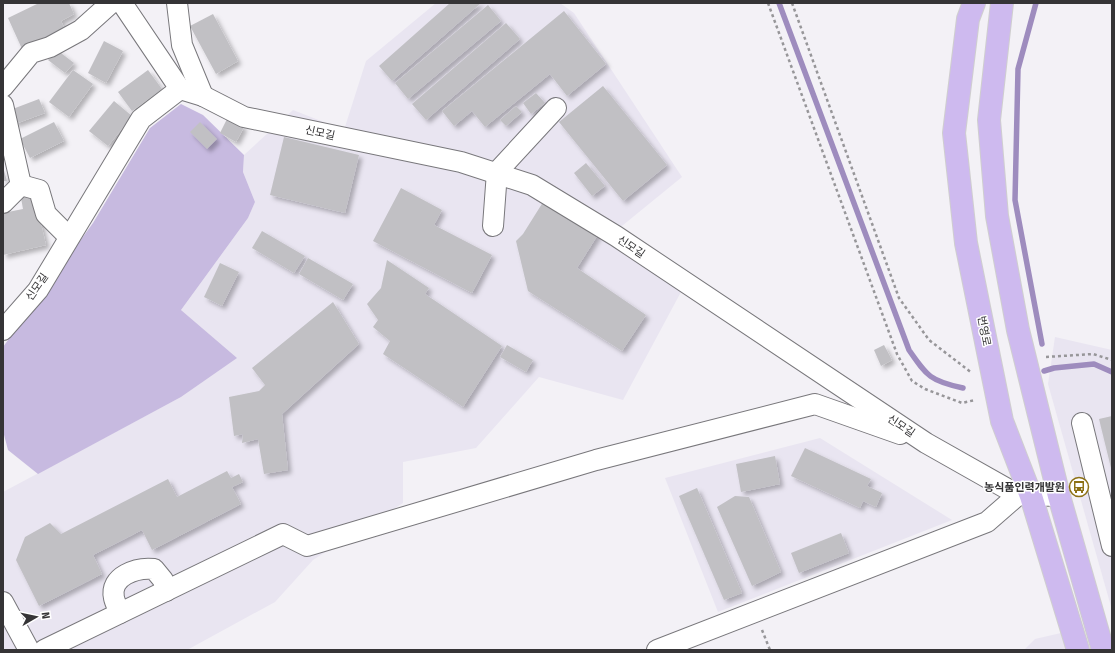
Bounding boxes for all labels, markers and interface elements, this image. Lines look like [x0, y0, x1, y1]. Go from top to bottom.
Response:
street label: 신모길 [304, 123, 336, 143]
street label: 신모길 [615, 233, 647, 261]
street label: 신모길 [23, 271, 51, 303]
street label: 번영로 [975, 315, 993, 347]
street label: 신모길 [885, 412, 917, 440]
bus stop icon: 농식품인력개발원 [1068, 476, 1090, 498]
place label: 농식품인력개발원 [984, 481, 1065, 494]
north arrow [16, 597, 56, 637]
text: N [38, 611, 52, 620]

